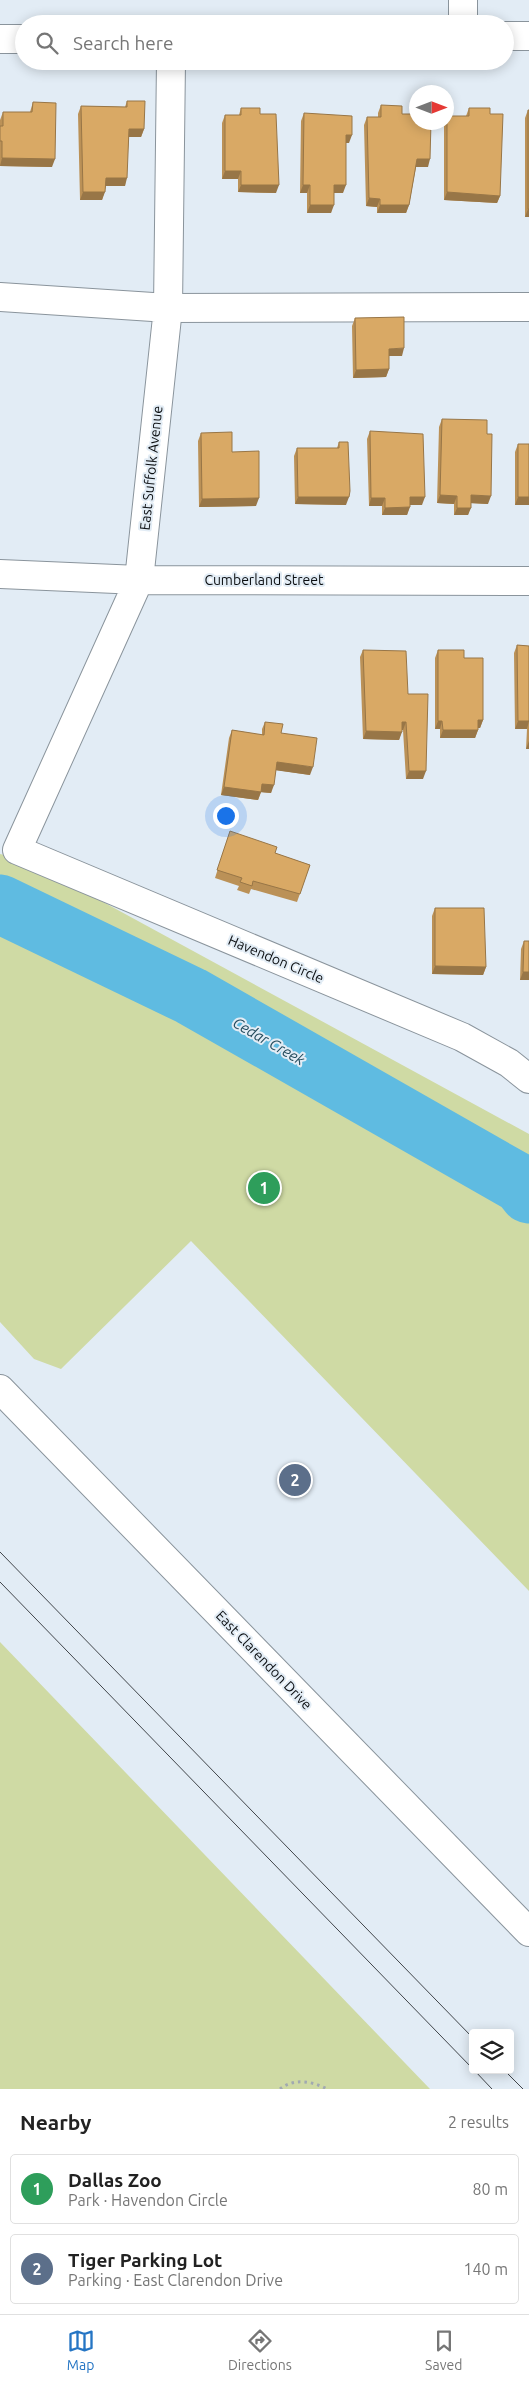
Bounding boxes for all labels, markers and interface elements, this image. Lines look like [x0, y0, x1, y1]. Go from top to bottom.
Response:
search box [15, 15, 514, 70]
icon: search [33, 29, 61, 57]
text: Search here [73, 32, 173, 54]
north arrow [409, 85, 454, 130]
street label: East Suffolk Avenue [137, 405, 165, 531]
street label: Cumberland Street [204, 572, 324, 588]
your location [213, 803, 239, 829]
street label: Havendon Circle [226, 932, 326, 986]
water label: Cedar Creek [230, 1014, 308, 1069]
pin: 1 [248, 1169, 280, 1207]
pin: 2 [279, 1461, 311, 1499]
street label: East Clarendon Drive [213, 1607, 315, 1713]
map controls [469, 2029, 514, 2074]
button: layers [469, 2029, 514, 2074]
text: Nearby [20, 2110, 91, 2134]
text: 2 results [448, 2113, 509, 2131]
text: Dallas Zoo [68, 2169, 162, 2191]
text: 1 [32, 2180, 42, 2198]
text: 80 m [472, 2180, 508, 2198]
text: Park · Havendon Circle [68, 2191, 228, 2209]
text: Tiger Parking Lot [68, 2249, 222, 2271]
text: 2 [32, 2260, 42, 2278]
text: 140 m [463, 2260, 508, 2278]
text: Parking · East Clarendon Drive [68, 2271, 283, 2289]
tab: Map [67, 2327, 95, 2373]
tab: Directions [228, 2327, 292, 2373]
tab: Saved [425, 2327, 462, 2373]

